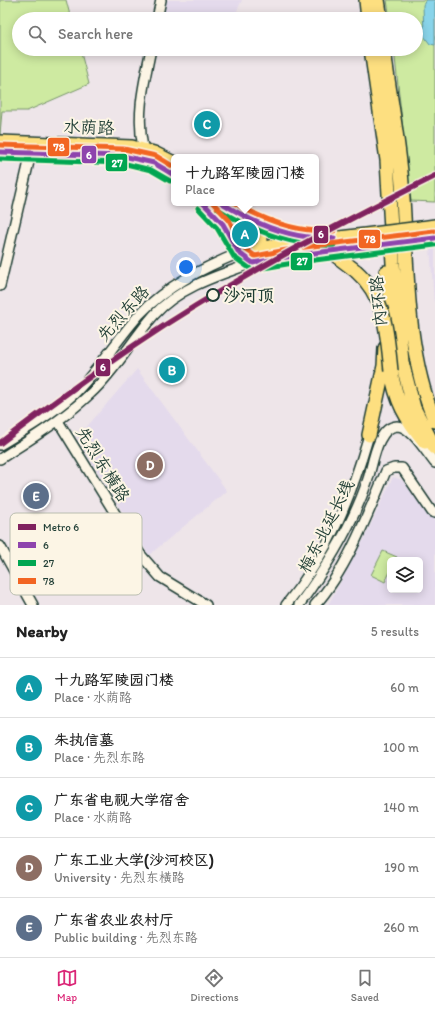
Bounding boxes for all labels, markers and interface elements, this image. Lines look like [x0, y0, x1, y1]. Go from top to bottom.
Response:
search box [12, 12, 423, 56]
icon: search [26, 23, 48, 45]
text: Search here [58, 25, 133, 43]
pin: C [194, 109, 220, 139]
street label: 水荫路 [63, 116, 115, 138]
line badge: 78 [47, 137, 70, 157]
text: 78 [52, 141, 65, 154]
line badge: 6 [81, 145, 97, 164]
text: 6 [86, 149, 92, 162]
line badge: 27 [105, 153, 128, 172]
popup [171, 154, 319, 206]
text: 27 [111, 157, 123, 170]
text: 十九路军陵园门楼 [185, 164, 305, 182]
text: Place [185, 182, 215, 197]
pin: A [232, 219, 258, 249]
line badge: 6 [313, 225, 329, 244]
text: 6 [318, 228, 324, 241]
line badge: 78 [358, 229, 381, 249]
text: 78 [363, 233, 376, 246]
line badge: 27 [290, 252, 313, 271]
text: 27 [296, 255, 308, 268]
your location [176, 257, 196, 277]
street label: 内环路 [366, 275, 390, 327]
street label: 先烈东路 [93, 281, 153, 345]
place label: 沙河顶 [223, 285, 274, 305]
marker: 沙河顶 [206, 288, 220, 302]
pin: B [159, 355, 185, 385]
line badge: 6 [95, 358, 111, 377]
text: 6 [100, 361, 106, 374]
street label: 先烈东横路 [72, 423, 134, 505]
pin: D [137, 450, 163, 480]
street label: 梅东北延长线 [294, 476, 358, 576]
pin: E [23, 481, 49, 511]
legend [10, 513, 142, 595]
text: Metro 6 [43, 521, 79, 534]
text: 6 [43, 539, 49, 552]
text: 27 [43, 557, 55, 570]
map controls [387, 557, 423, 593]
button: layers [387, 557, 423, 593]
text: 78 [43, 575, 54, 588]
text: Nearby [16, 621, 68, 641]
text: 5 results [371, 624, 419, 639]
text: 十九路军陵园门楼 [54, 671, 174, 689]
text: A [25, 680, 33, 695]
text: 60 m [390, 680, 419, 695]
text: Place · 水荫路 [54, 690, 132, 705]
text: 朱执信墓 [54, 731, 114, 749]
text: B [25, 740, 33, 755]
text: 100 m [383, 740, 419, 755]
text: Place · 先烈东路 [54, 750, 145, 765]
text: 广东省电视大学宿舍 [54, 791, 189, 809]
text: C [25, 800, 33, 815]
text: 140 m [383, 800, 419, 815]
text: Place · 水荫路 [54, 810, 132, 825]
text: 广东工业大学(沙河校区) [54, 851, 214, 869]
text: D [25, 860, 33, 875]
text: 190 m [384, 860, 419, 875]
text: University · 先烈东横路 [54, 870, 185, 885]
text: 广东省农业农村厅 [54, 911, 174, 929]
text: E [25, 920, 33, 935]
text: 260 m [383, 920, 419, 935]
text: Public building · 先烈东路 [54, 930, 198, 945]
tab: Map [56, 967, 78, 1004]
tab: Directions [190, 967, 239, 1004]
tab: Saved [351, 967, 379, 1004]

